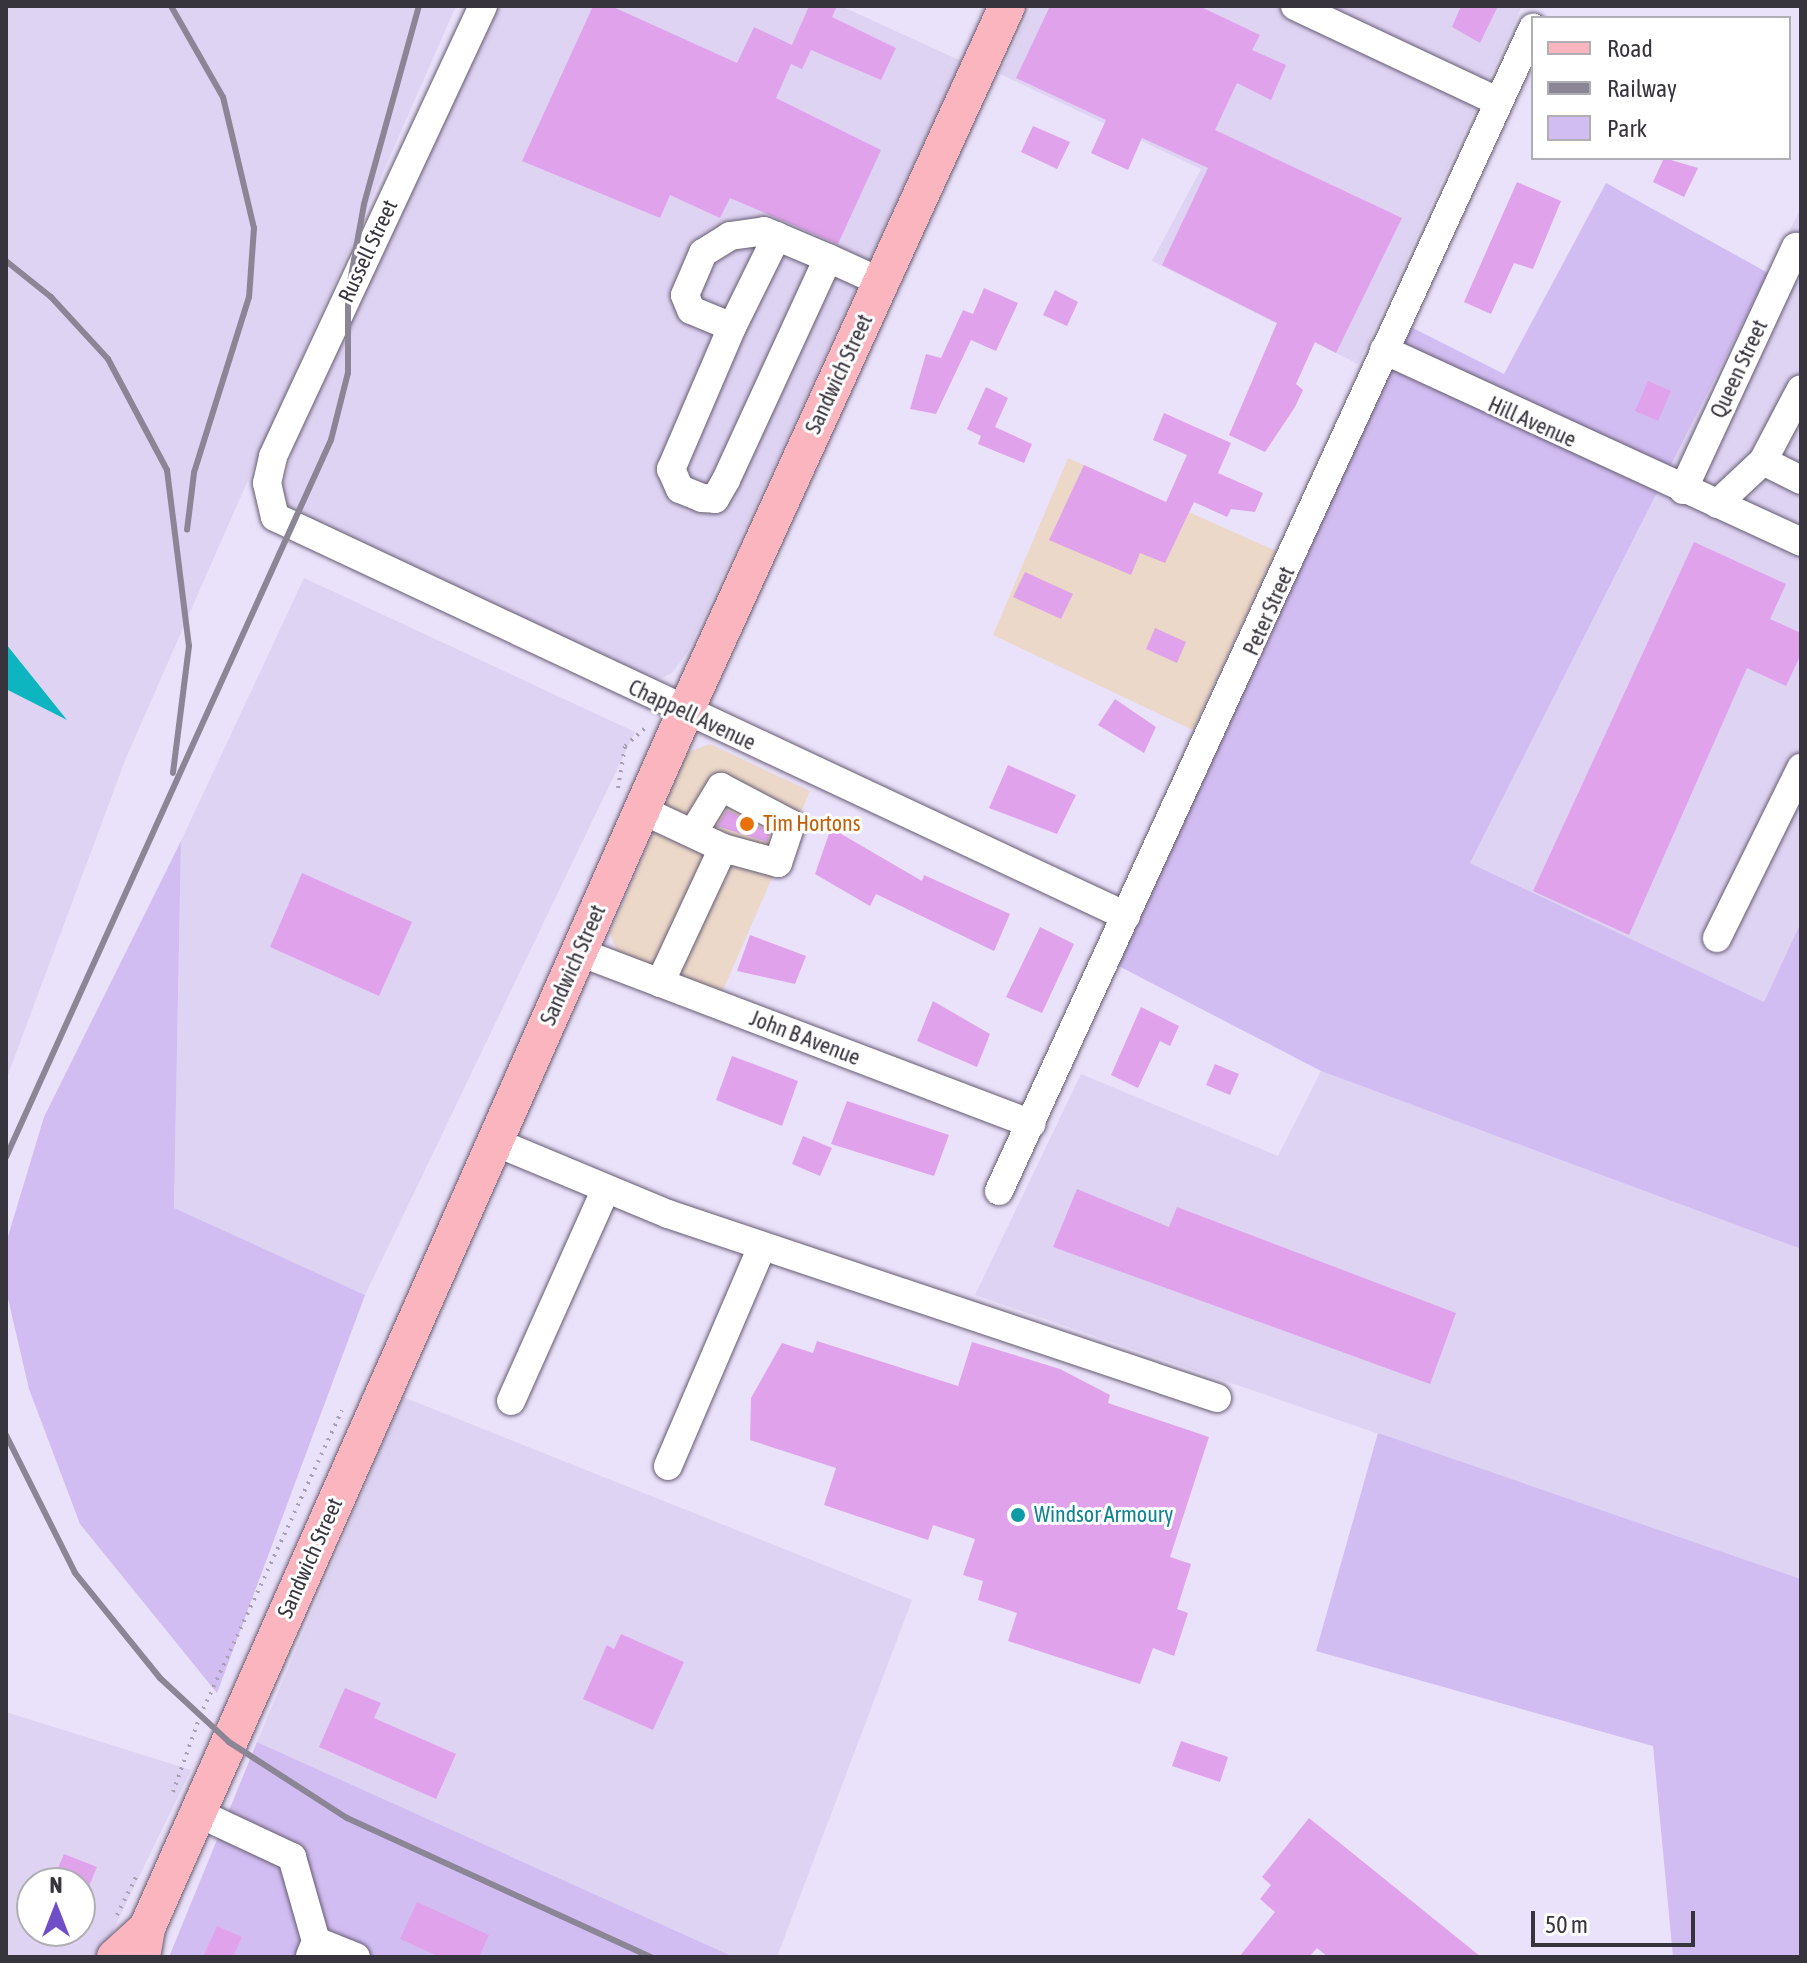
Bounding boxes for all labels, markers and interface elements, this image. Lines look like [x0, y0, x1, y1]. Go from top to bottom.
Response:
legend [1531, 16, 1791, 160]
text: Road [1607, 35, 1653, 62]
text: Railway [1607, 75, 1677, 102]
text: Park [1607, 115, 1647, 142]
street label: Russell Street [333, 196, 403, 306]
street label: Sandwich Street [800, 310, 878, 438]
street label: Queen Street [1705, 316, 1773, 422]
street label: Hill Avenue [1484, 391, 1580, 453]
street label: Peter Street [1238, 563, 1300, 659]
street label: Chappell Avenue [624, 674, 760, 756]
place label: Tim Hortons [763, 811, 860, 837]
marker: Tim Hortons [738, 815, 756, 833]
street label: Sandwich Street [535, 901, 611, 1029]
street label: John B Avenue [746, 1005, 864, 1071]
street label: Sandwich Street [272, 1494, 348, 1622]
place label: Windsor Armoury [1034, 1502, 1173, 1528]
marker: Windsor Armoury [1009, 1506, 1027, 1524]
north arrow [16, 1867, 96, 1947]
text: N [50, 1872, 62, 1898]
scale bar [1535, 1895, 1699, 1945]
text: 50 m [1545, 1911, 1588, 1938]

